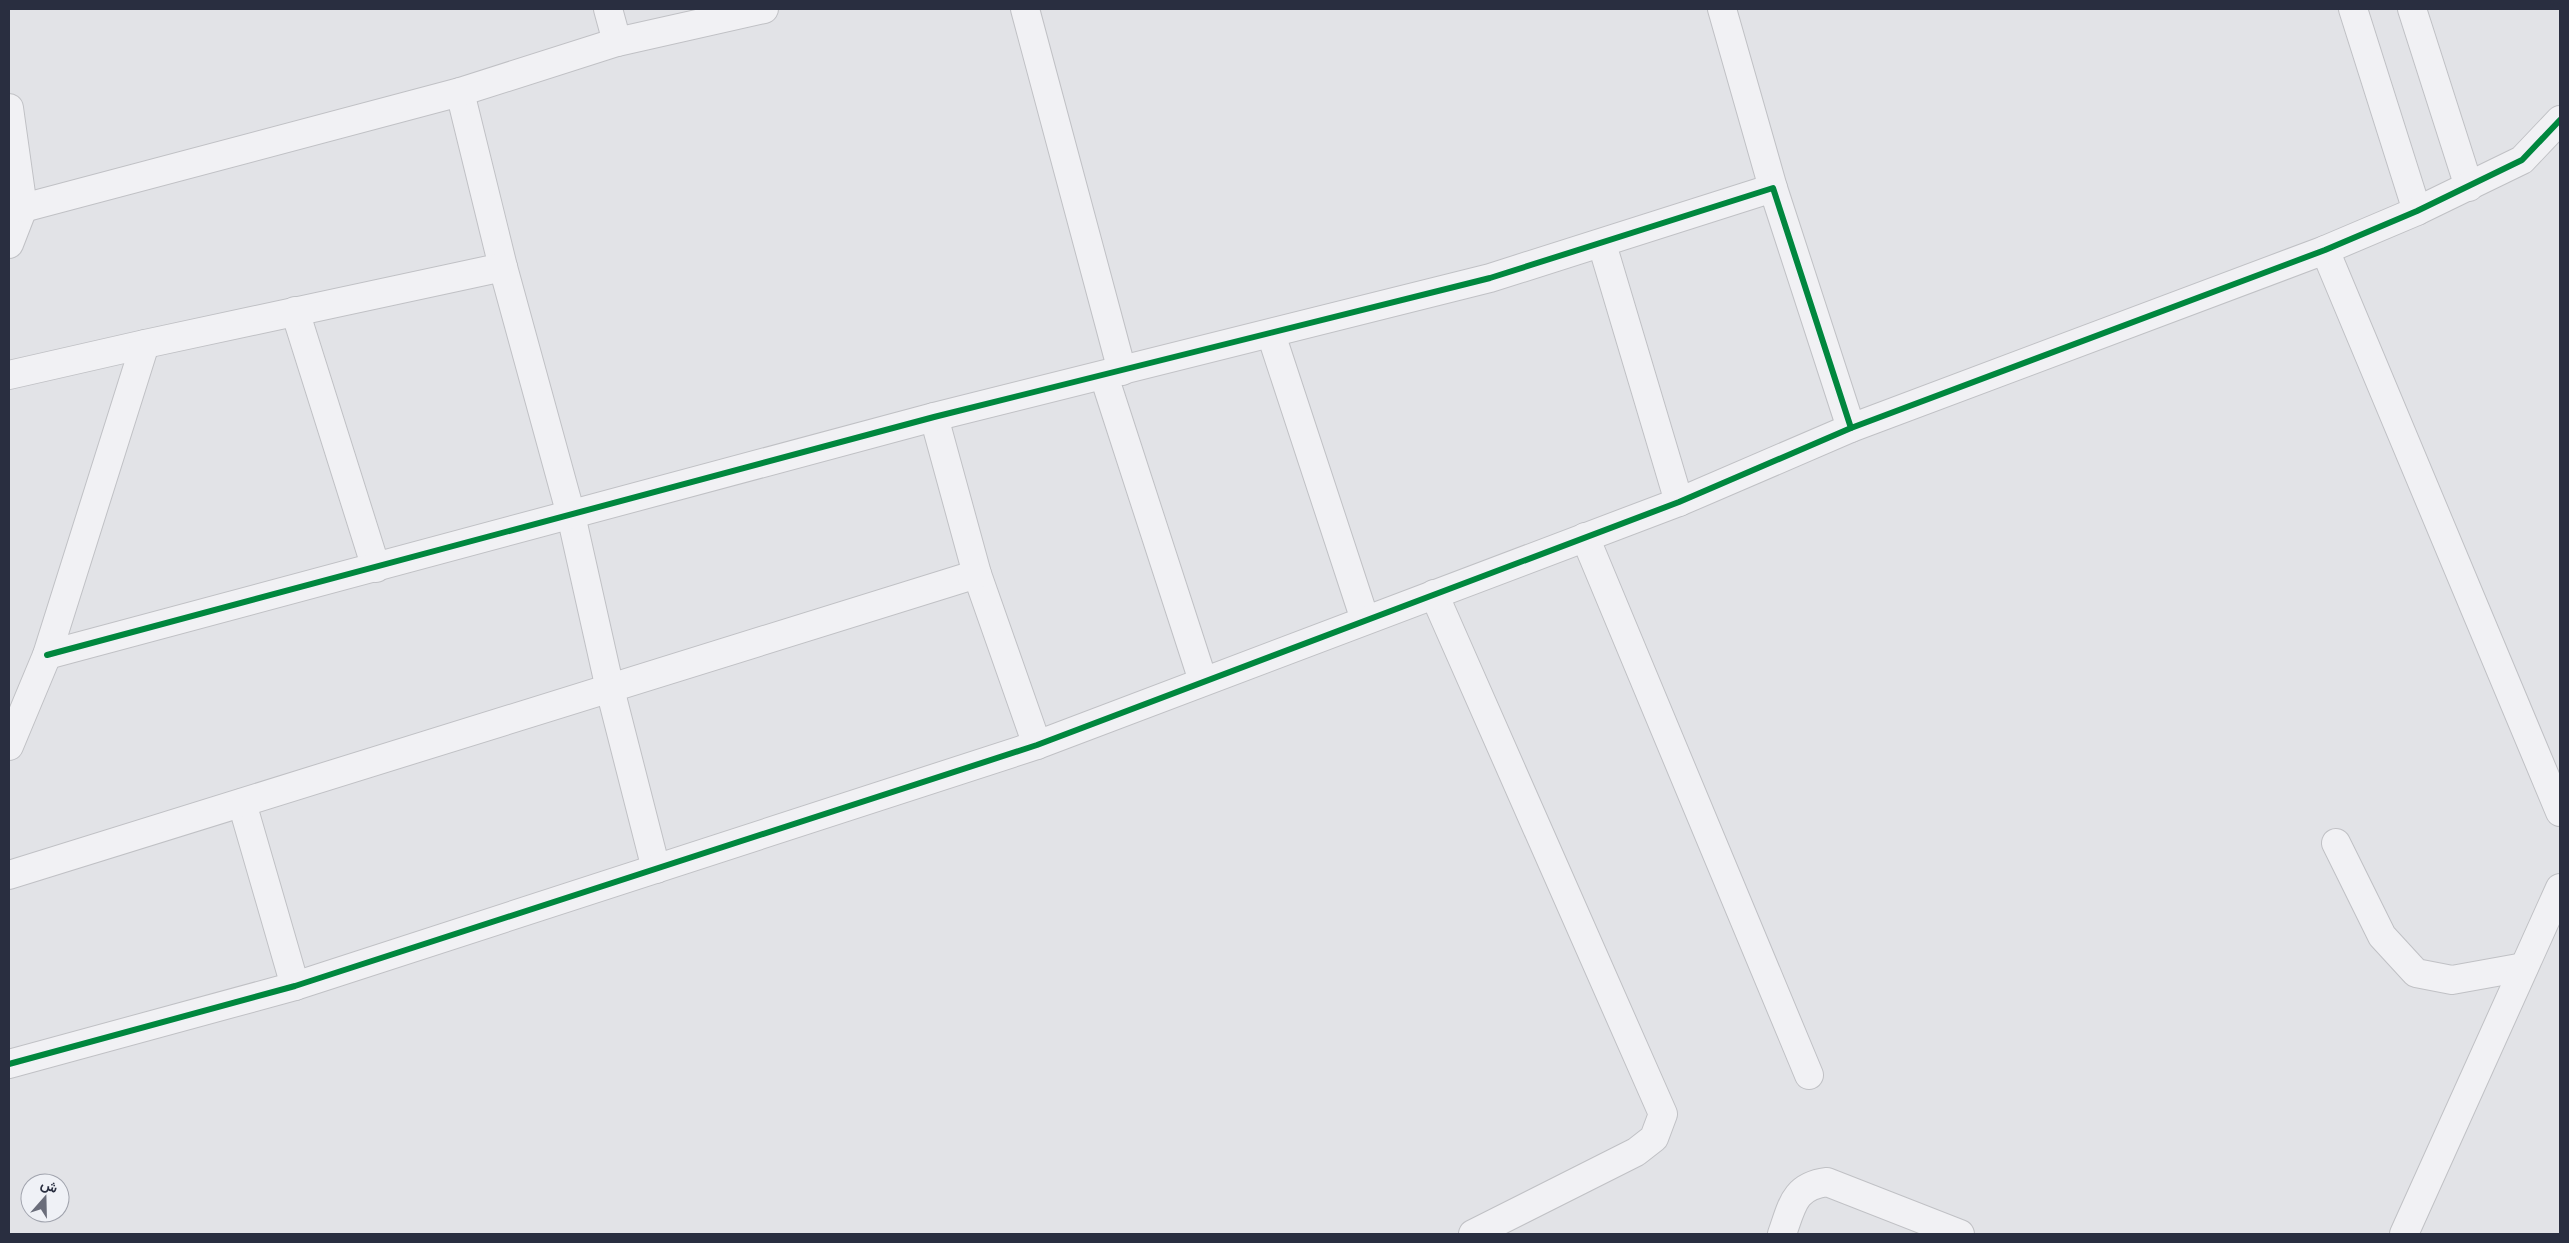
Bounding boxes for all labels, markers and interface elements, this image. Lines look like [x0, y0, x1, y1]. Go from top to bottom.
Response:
north arrow [20, 1173, 70, 1223]
text: ش [38, 1175, 60, 1197]

